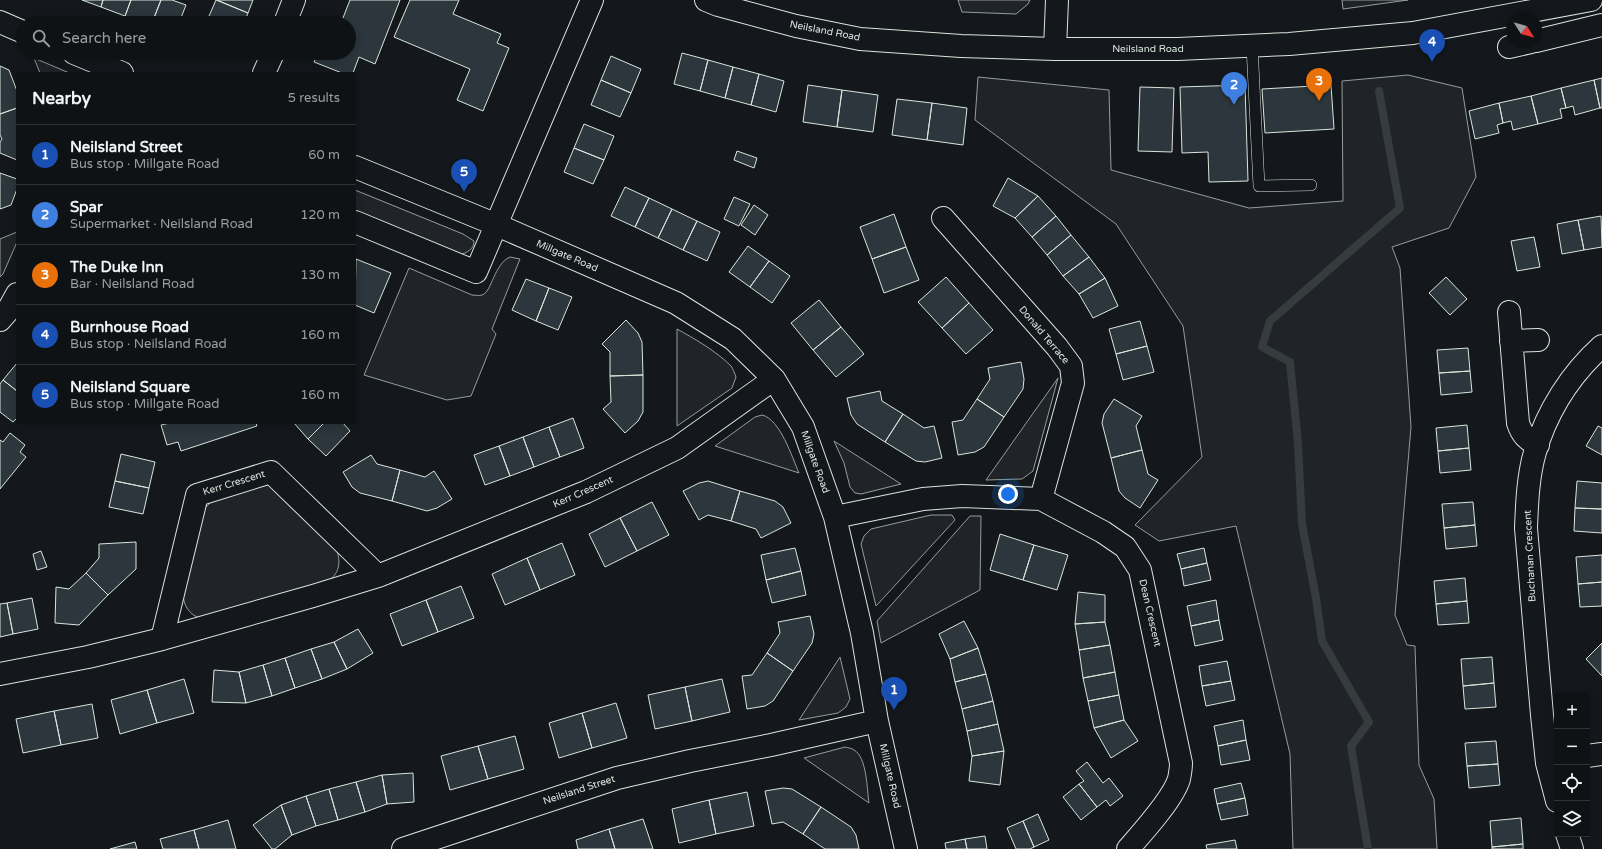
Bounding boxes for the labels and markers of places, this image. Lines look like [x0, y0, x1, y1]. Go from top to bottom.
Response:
pin: 4 [1419, 29, 1445, 62]
pin: 3 [1306, 68, 1332, 101]
pin: 2 [1221, 72, 1247, 105]
pin: 5 [451, 159, 477, 192]
pin: 1 [881, 677, 907, 710]

